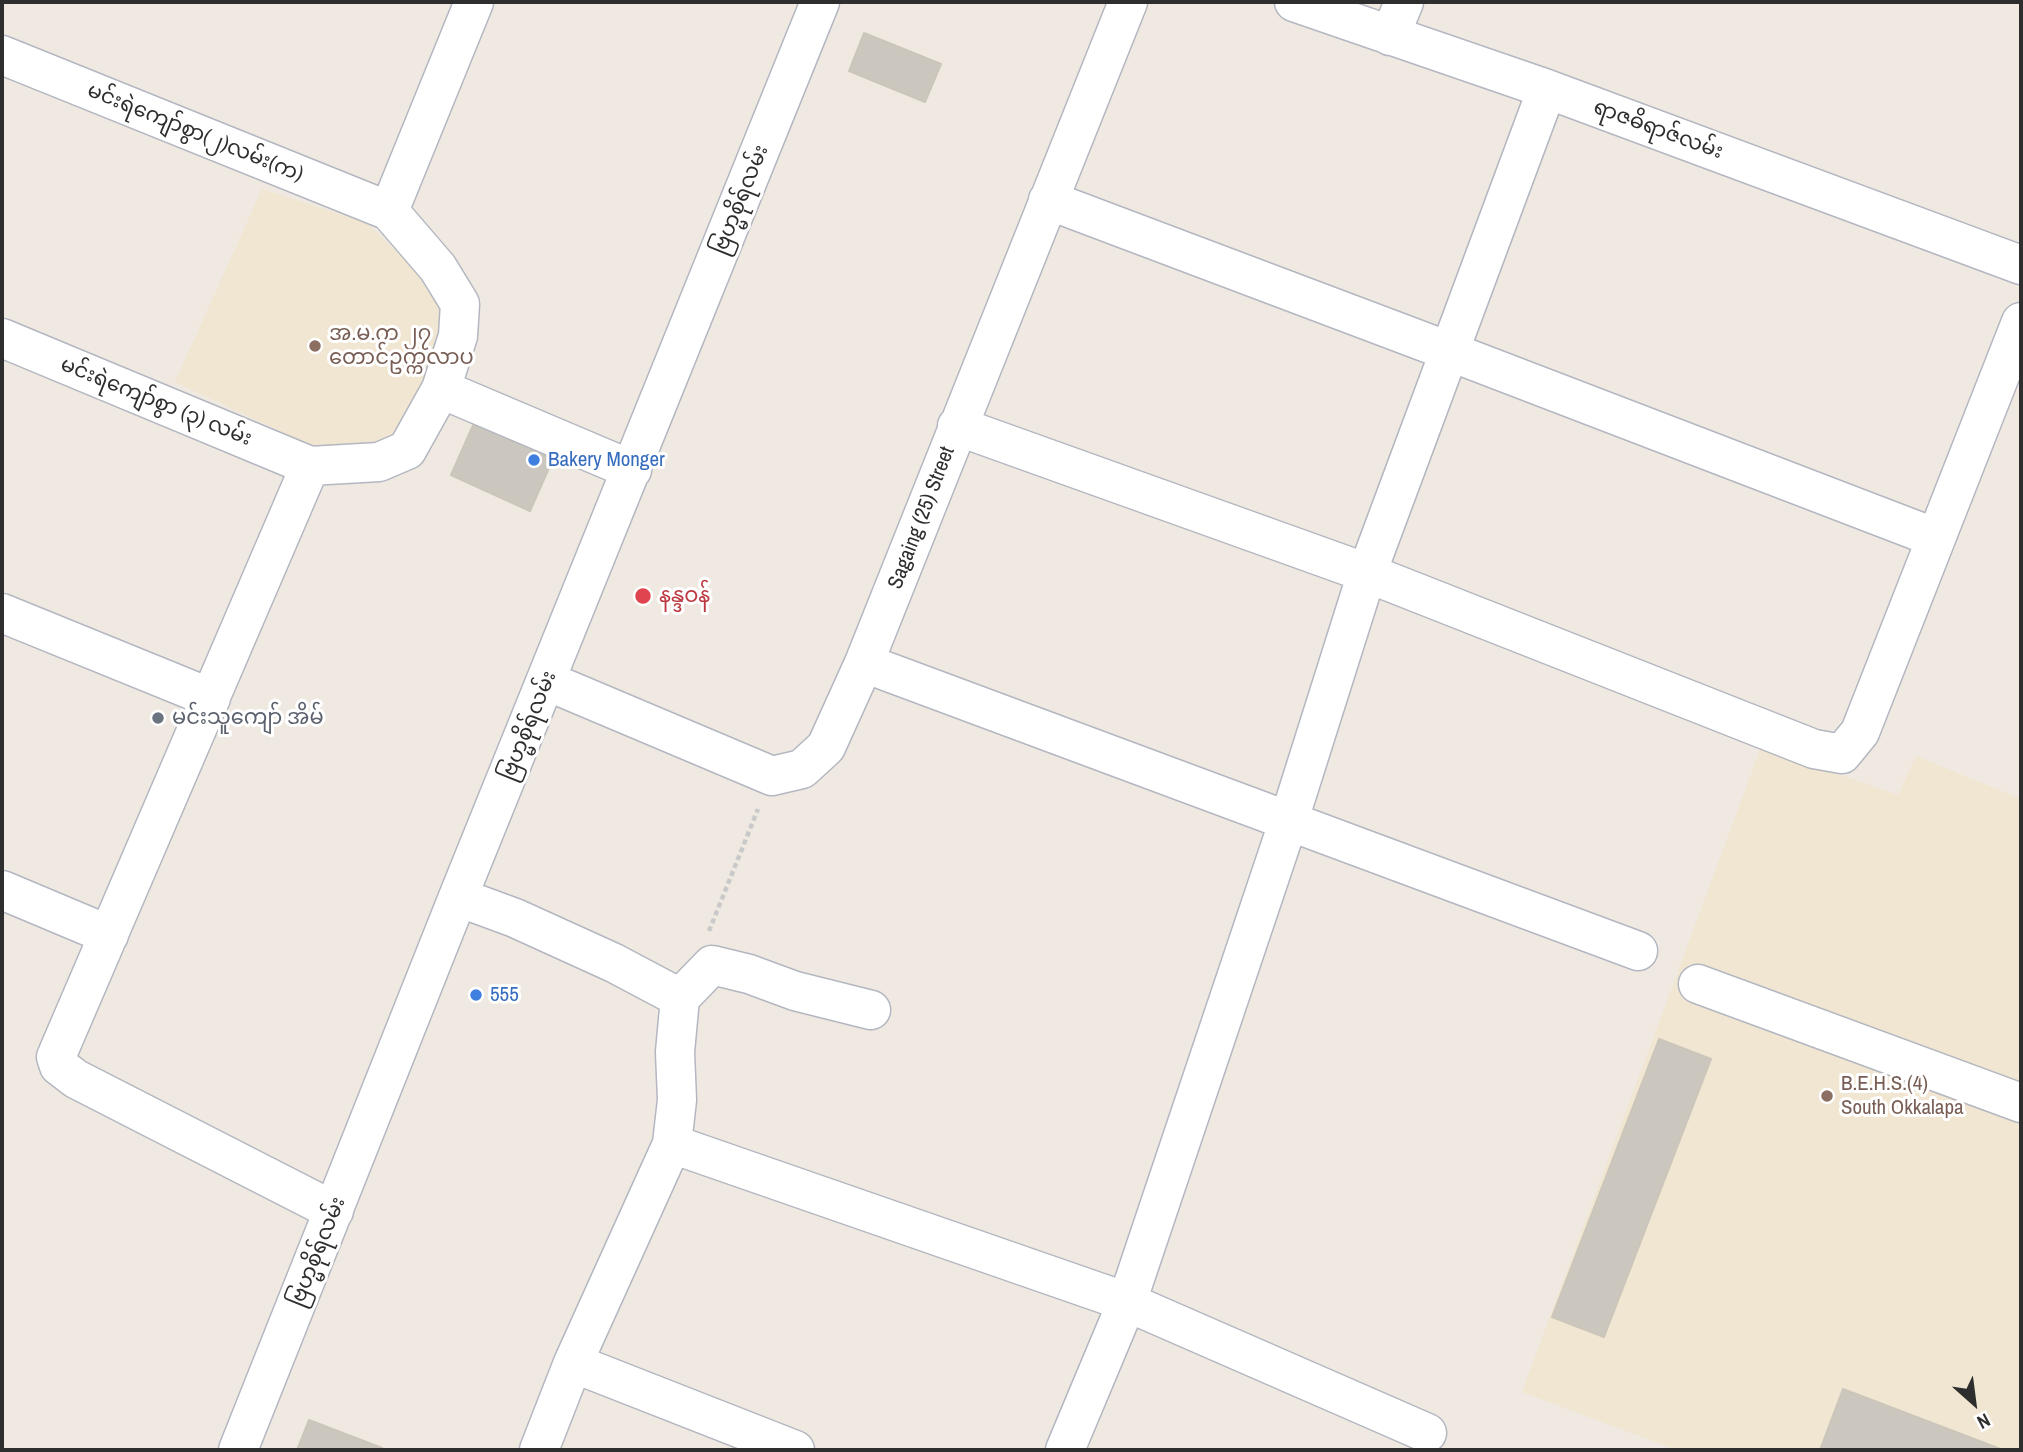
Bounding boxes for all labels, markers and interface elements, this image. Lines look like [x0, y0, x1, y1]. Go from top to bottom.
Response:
street label: မင်းရဲကျော်စွာ(၂)လမ်း(က) [83, 78, 307, 188]
street label: ရာဇဓိရာဇ်လမ်း [1590, 95, 1726, 165]
street label: ဗြဟ္မစိုရ်လမ်း [708, 141, 774, 259]
place label: အ.မ.က ၂၇ တောင်ဥက္ကလာပ [329, 321, 474, 371]
marker: အ.မ.က ၂၇ တောင်ဥက္ကလာပ [307, 338, 323, 354]
street label: မင်းရဲကျော်စွာ (၃) လမ်း [57, 352, 255, 452]
street label: Sagaing (25) Street [883, 443, 961, 593]
place label: Bakery Monger [548, 447, 665, 473]
marker: Bakery Monger [526, 452, 542, 468]
place label: နန္ဒဝန် [659, 583, 710, 609]
marker: နန္ဒဝန် [633, 586, 653, 606]
street label: ဗြဟ္မစိုရ်လမ်း [496, 667, 562, 785]
place label: မင်းသူကျော် အိမ် [172, 705, 324, 731]
marker: မင်းသူကျော် အိမ် [150, 710, 166, 726]
place label: 555 [490, 982, 519, 1008]
marker: 555 [468, 987, 484, 1003]
place label: B.E.H.S.(4) South Okkalapa [1841, 1071, 1964, 1121]
marker: B.E.H.S.(4) South Okkalapa [1819, 1088, 1835, 1104]
street label: ဗြဟ္မစိုရ်လမ်း [285, 1193, 351, 1311]
north arrow [1939, 1368, 2009, 1438]
text: N [1973, 1407, 1995, 1436]

